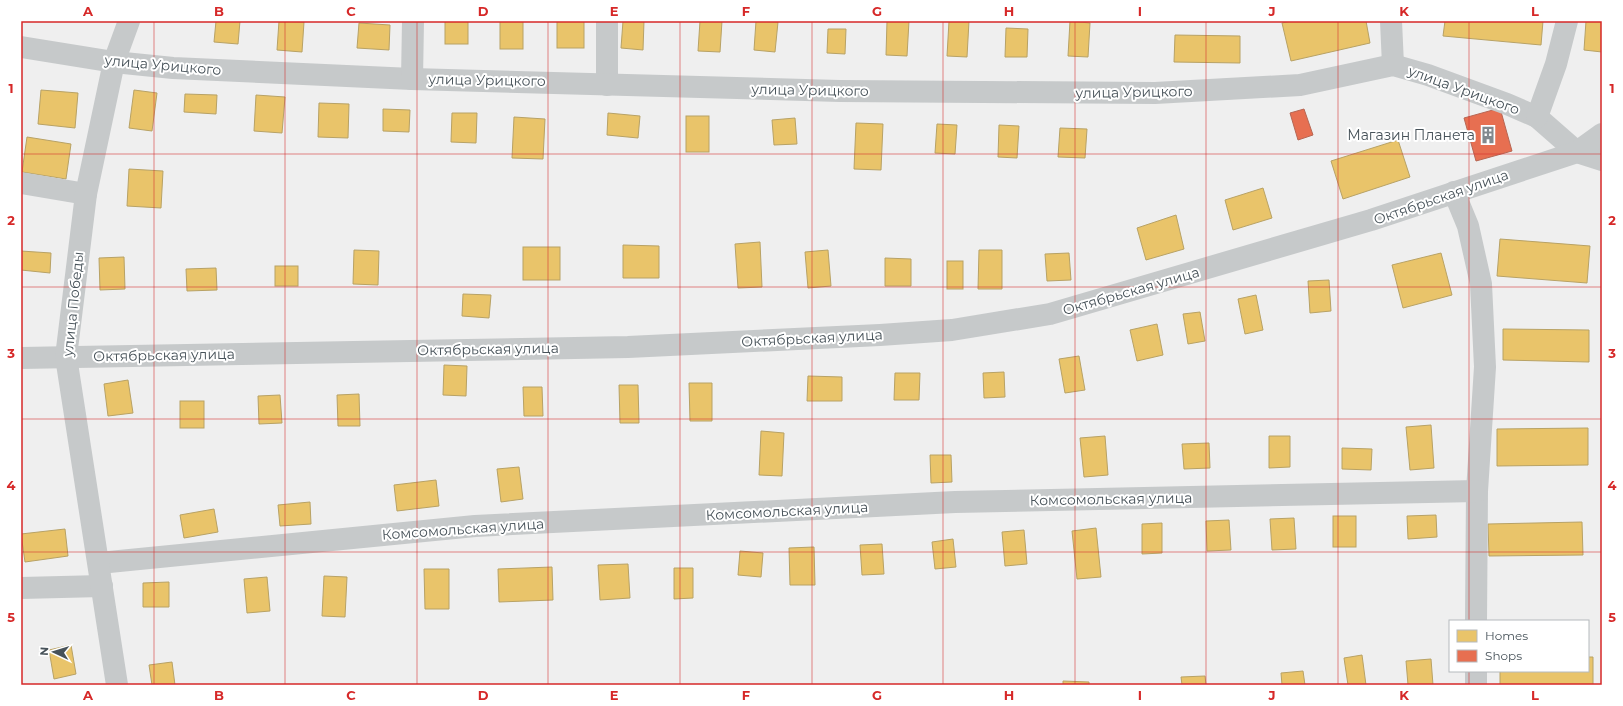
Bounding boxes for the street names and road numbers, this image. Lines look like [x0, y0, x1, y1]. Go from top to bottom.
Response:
street label: улица Урицкого [103, 51, 222, 79]
street label: улица Урицкого [1405, 61, 1522, 119]
street label: улица Урицкого [427, 70, 546, 90]
street label: улица Урицкого [750, 80, 869, 100]
street label: улица Урицкого [1074, 82, 1193, 102]
street label: Октябрьская улица [1371, 165, 1511, 229]
street label: улица Победы [58, 251, 87, 358]
street label: Октябрьская улица [1061, 263, 1201, 319]
street label: Октябрьская улица [741, 325, 883, 351]
street label: Октябрьская улица [417, 339, 559, 359]
street label: Октябрьская улица [93, 345, 235, 365]
street label: Комсомольская улица [1030, 489, 1192, 509]
street label: Комсомольская улица [705, 498, 869, 524]
street label: Комсомольская улица [381, 514, 545, 544]

